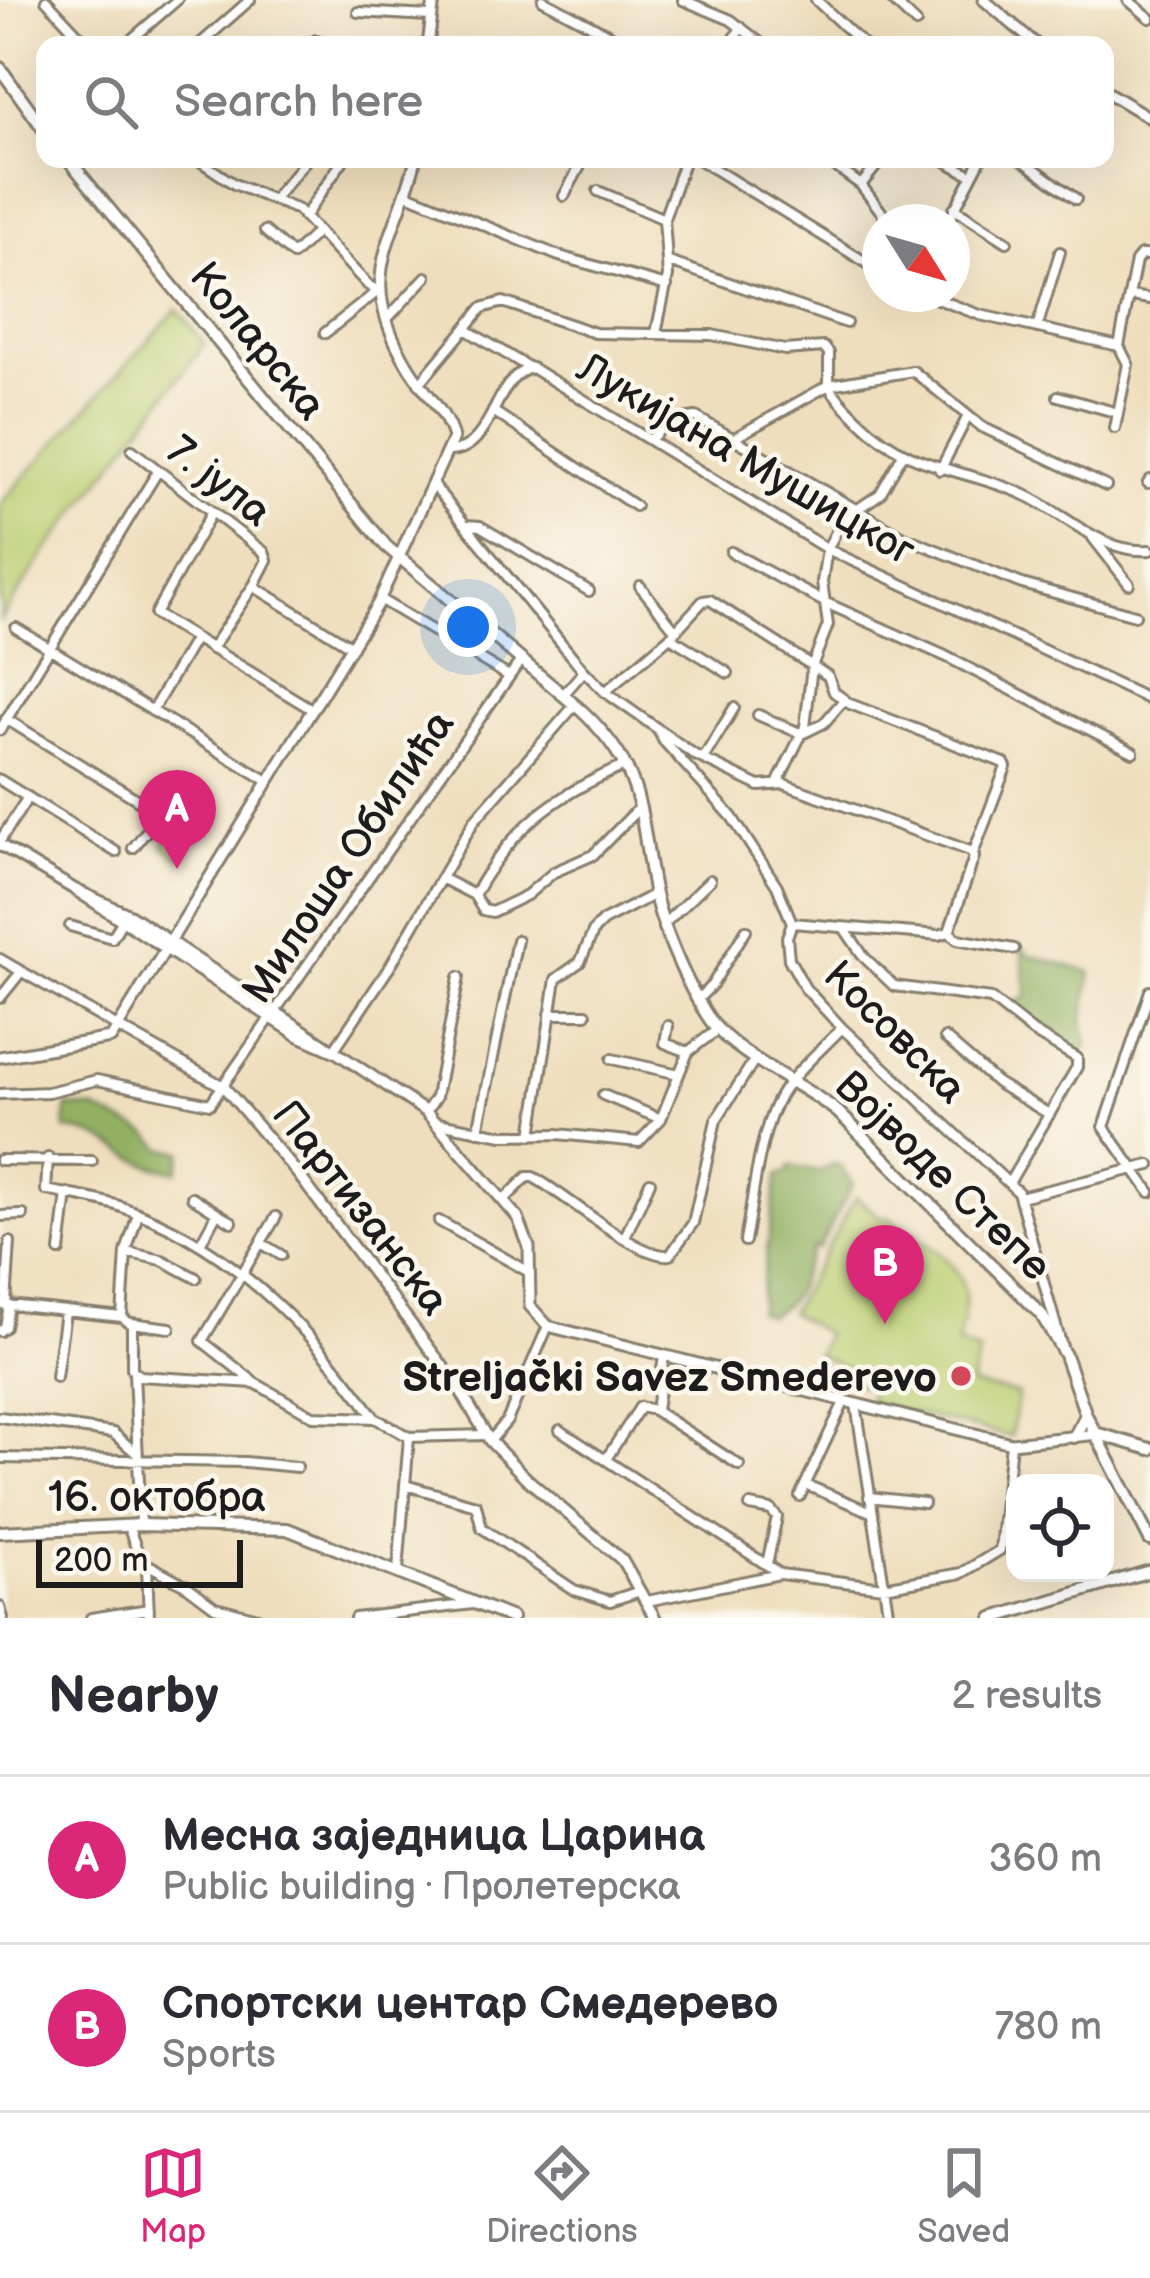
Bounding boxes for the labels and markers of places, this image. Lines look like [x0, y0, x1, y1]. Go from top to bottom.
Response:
pin: A [138, 770, 216, 869]
pin: B [846, 1225, 924, 1324]
place label: Streljački Savez Smederevo [403, 1353, 937, 1404]
marker: Streljački Savez Smederevo [948, 1363, 974, 1389]

